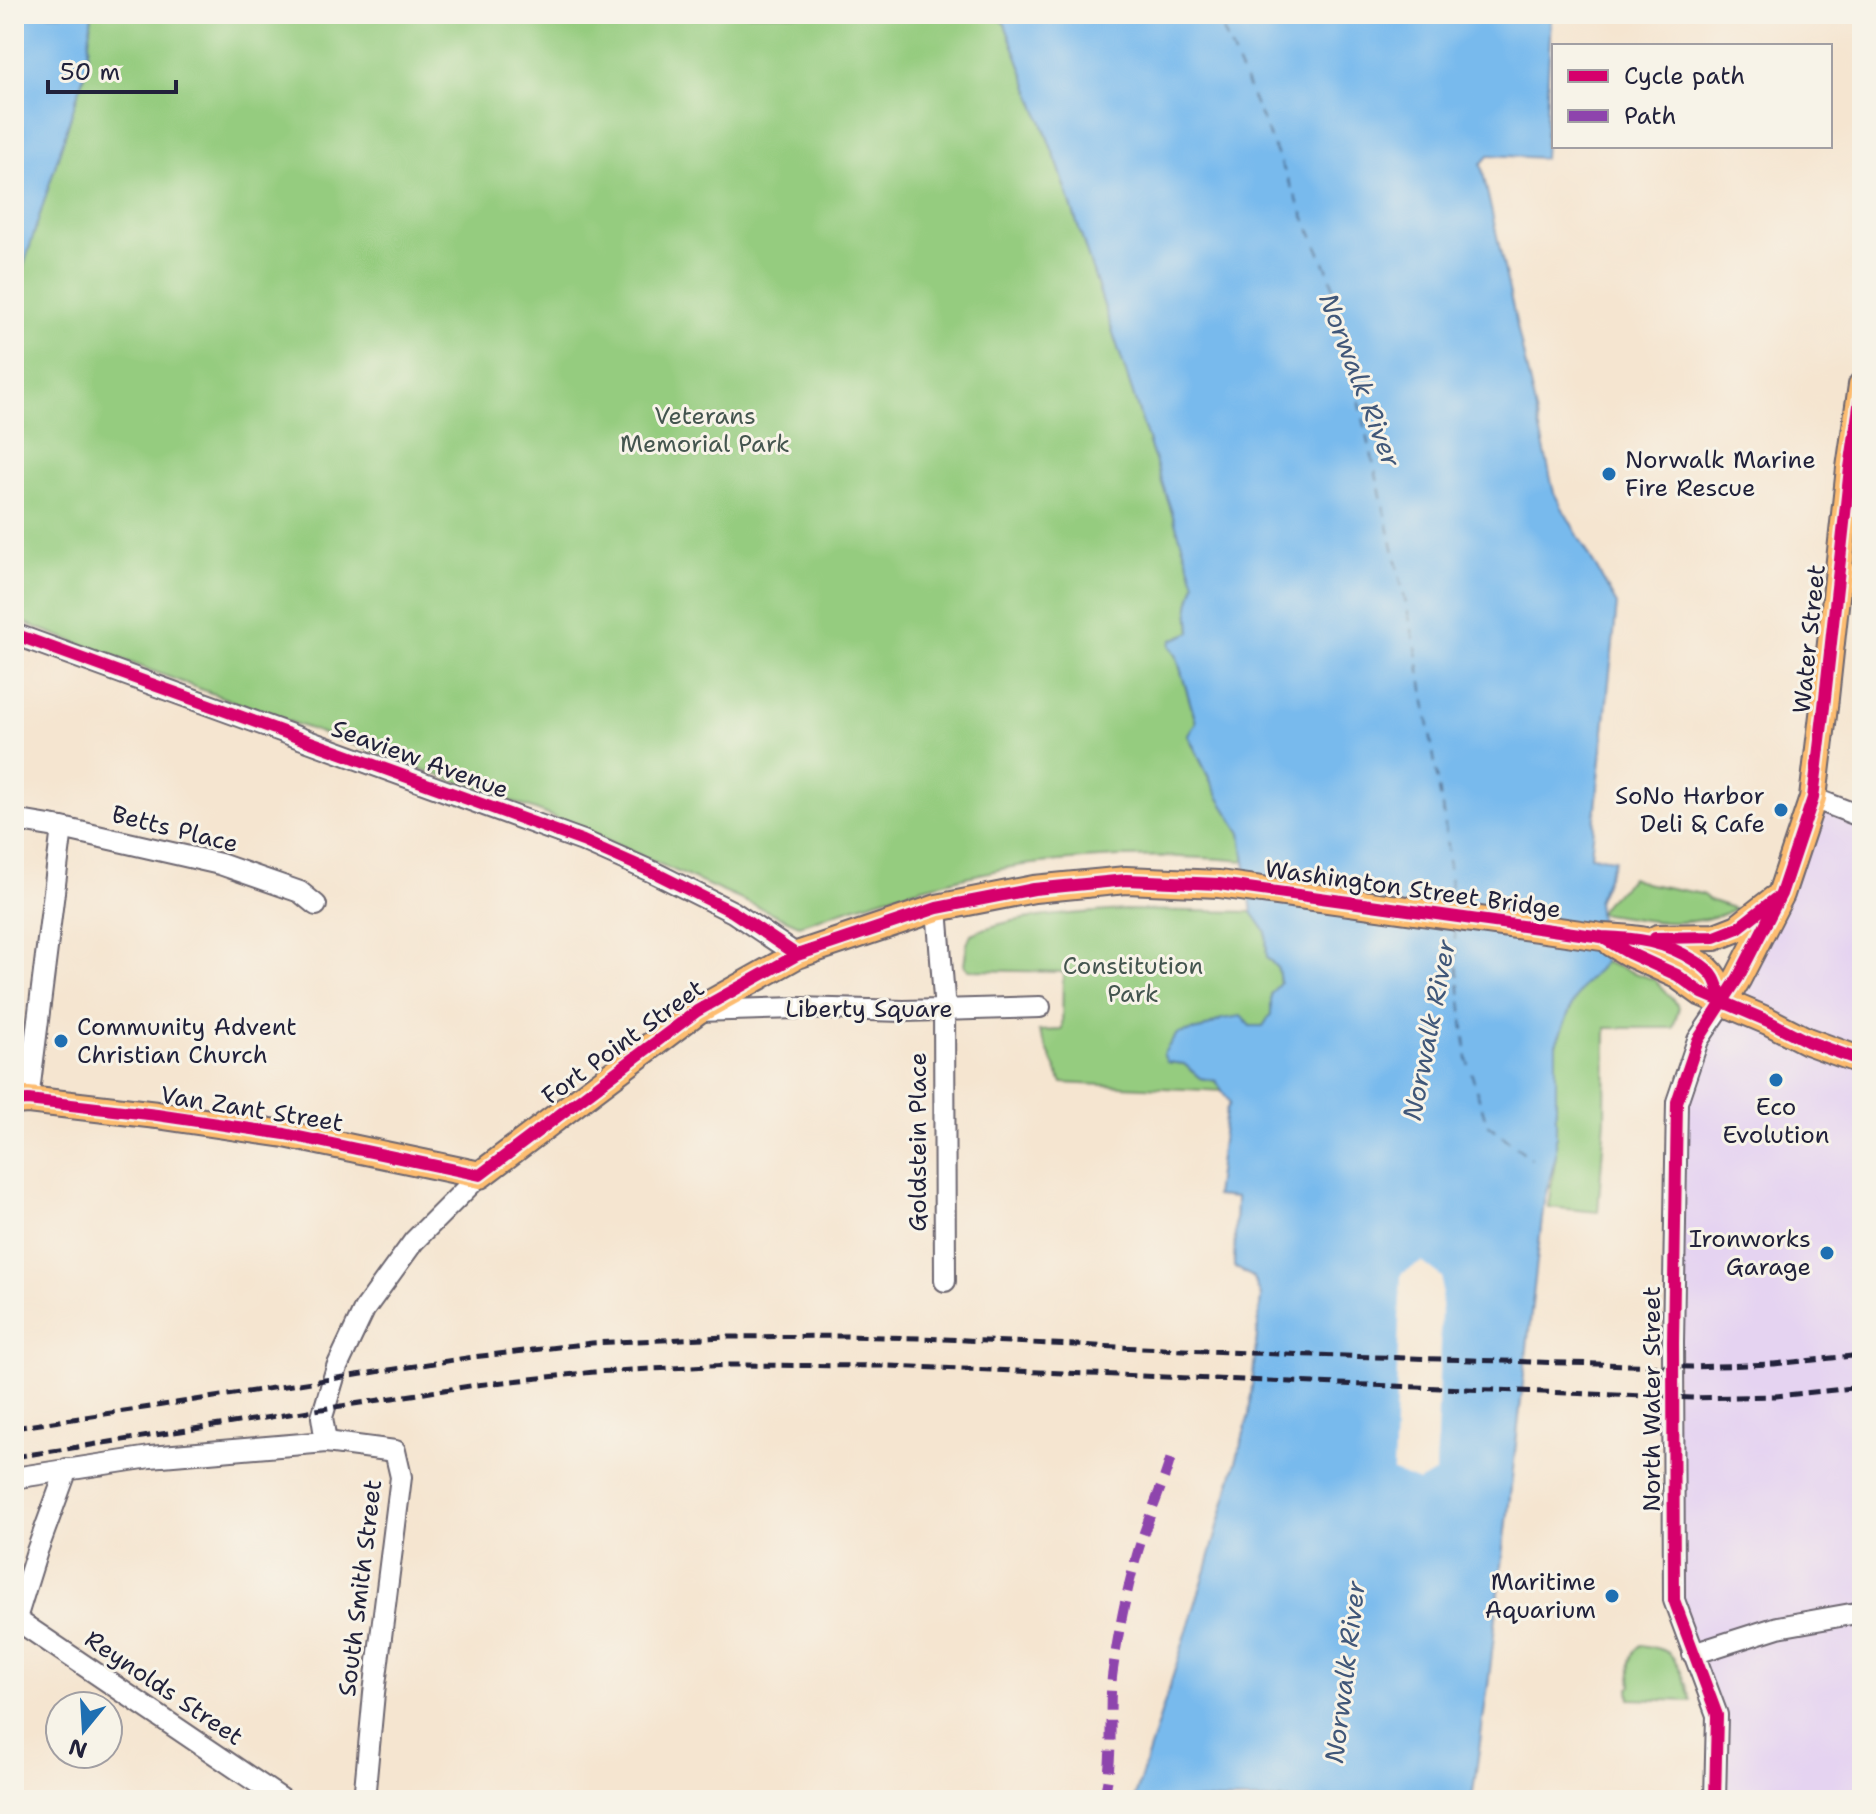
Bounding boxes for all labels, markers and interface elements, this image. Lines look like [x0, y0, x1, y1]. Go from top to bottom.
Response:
scale bar [48, 44, 176, 94]
legend [1552, 44, 1832, 148]
text: 50 m [60, 56, 120, 88]
text: Cycle path [1624, 60, 1745, 92]
text: Path [1624, 100, 1676, 132]
water label: Norwalk River [1311, 288, 1410, 472]
park label: Veterans Memorial Park [620, 400, 790, 460]
place label: Norwalk Marine Fire Rescue [1625, 444, 1816, 504]
marker: Norwalk Marine Fire Rescue [1600, 465, 1618, 483]
street label: Water Street [1785, 563, 1833, 715]
street label: Seaview Avenue [327, 712, 513, 806]
place label: SoNo Harbor Deli & Cafe [1615, 780, 1765, 840]
street label: Betts Place [109, 798, 241, 860]
marker: SoNo Harbor Deli & Cafe [1772, 801, 1790, 819]
street label: Washington Street Bridge [1263, 852, 1563, 926]
water label: Norwalk River [1394, 936, 1463, 1123]
park label: Constitution Park [1063, 950, 1203, 1010]
street label: Fort Point Street [535, 972, 711, 1112]
street label: Liberty Square [785, 993, 953, 1025]
place label: Community Advent Christian Church [77, 1011, 297, 1071]
marker: Community Advent Christian Church [52, 1032, 70, 1050]
street label: Goldstein Place [902, 1052, 934, 1232]
marker: Eco Evolution [1767, 1071, 1785, 1089]
street label: Van Zant Street [158, 1079, 346, 1139]
place label: Eco Evolution [1723, 1091, 1829, 1151]
place label: Ironworks Garage [1689, 1223, 1811, 1283]
marker: Ironworks Garage [1818, 1244, 1836, 1262]
street label: North Water Street [1636, 1286, 1668, 1512]
street label: South Smith Street [331, 1478, 389, 1698]
place label: Maritime Aquarium [1485, 1566, 1596, 1626]
water label: Norwalk River [1316, 1578, 1373, 1765]
marker: Maritime Aquarium [1603, 1587, 1621, 1605]
street label: Reynolds Street [79, 1623, 249, 1753]
north arrow [44, 1690, 124, 1770]
text: N [65, 1732, 91, 1765]

